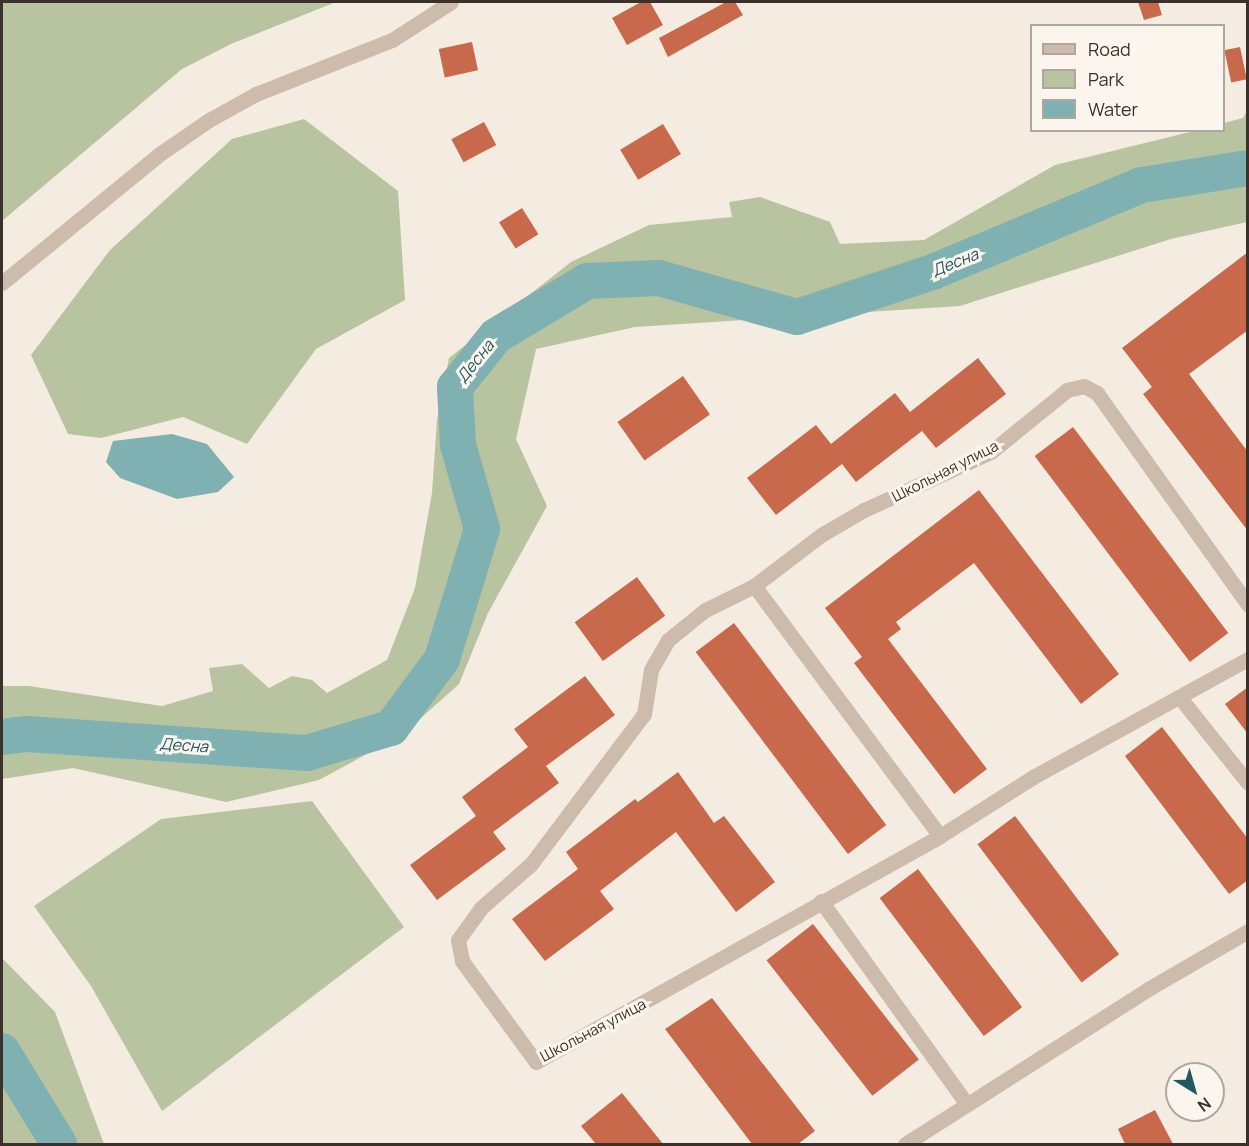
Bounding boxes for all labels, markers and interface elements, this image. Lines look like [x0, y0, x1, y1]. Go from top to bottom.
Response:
legend [1030, 24, 1225, 132]
text: Road [1088, 37, 1131, 61]
text: Park [1088, 67, 1124, 91]
text: Water [1088, 97, 1138, 121]
water label: Десна [929, 244, 981, 280]
water label: Десна [452, 336, 498, 386]
street label: Школьная улица [889, 436, 1001, 506]
water label: Десна [159, 734, 209, 756]
street label: Школьная улица [537, 995, 649, 1065]
north arrow [1165, 1062, 1225, 1122]
text: N [1193, 1093, 1216, 1117]

